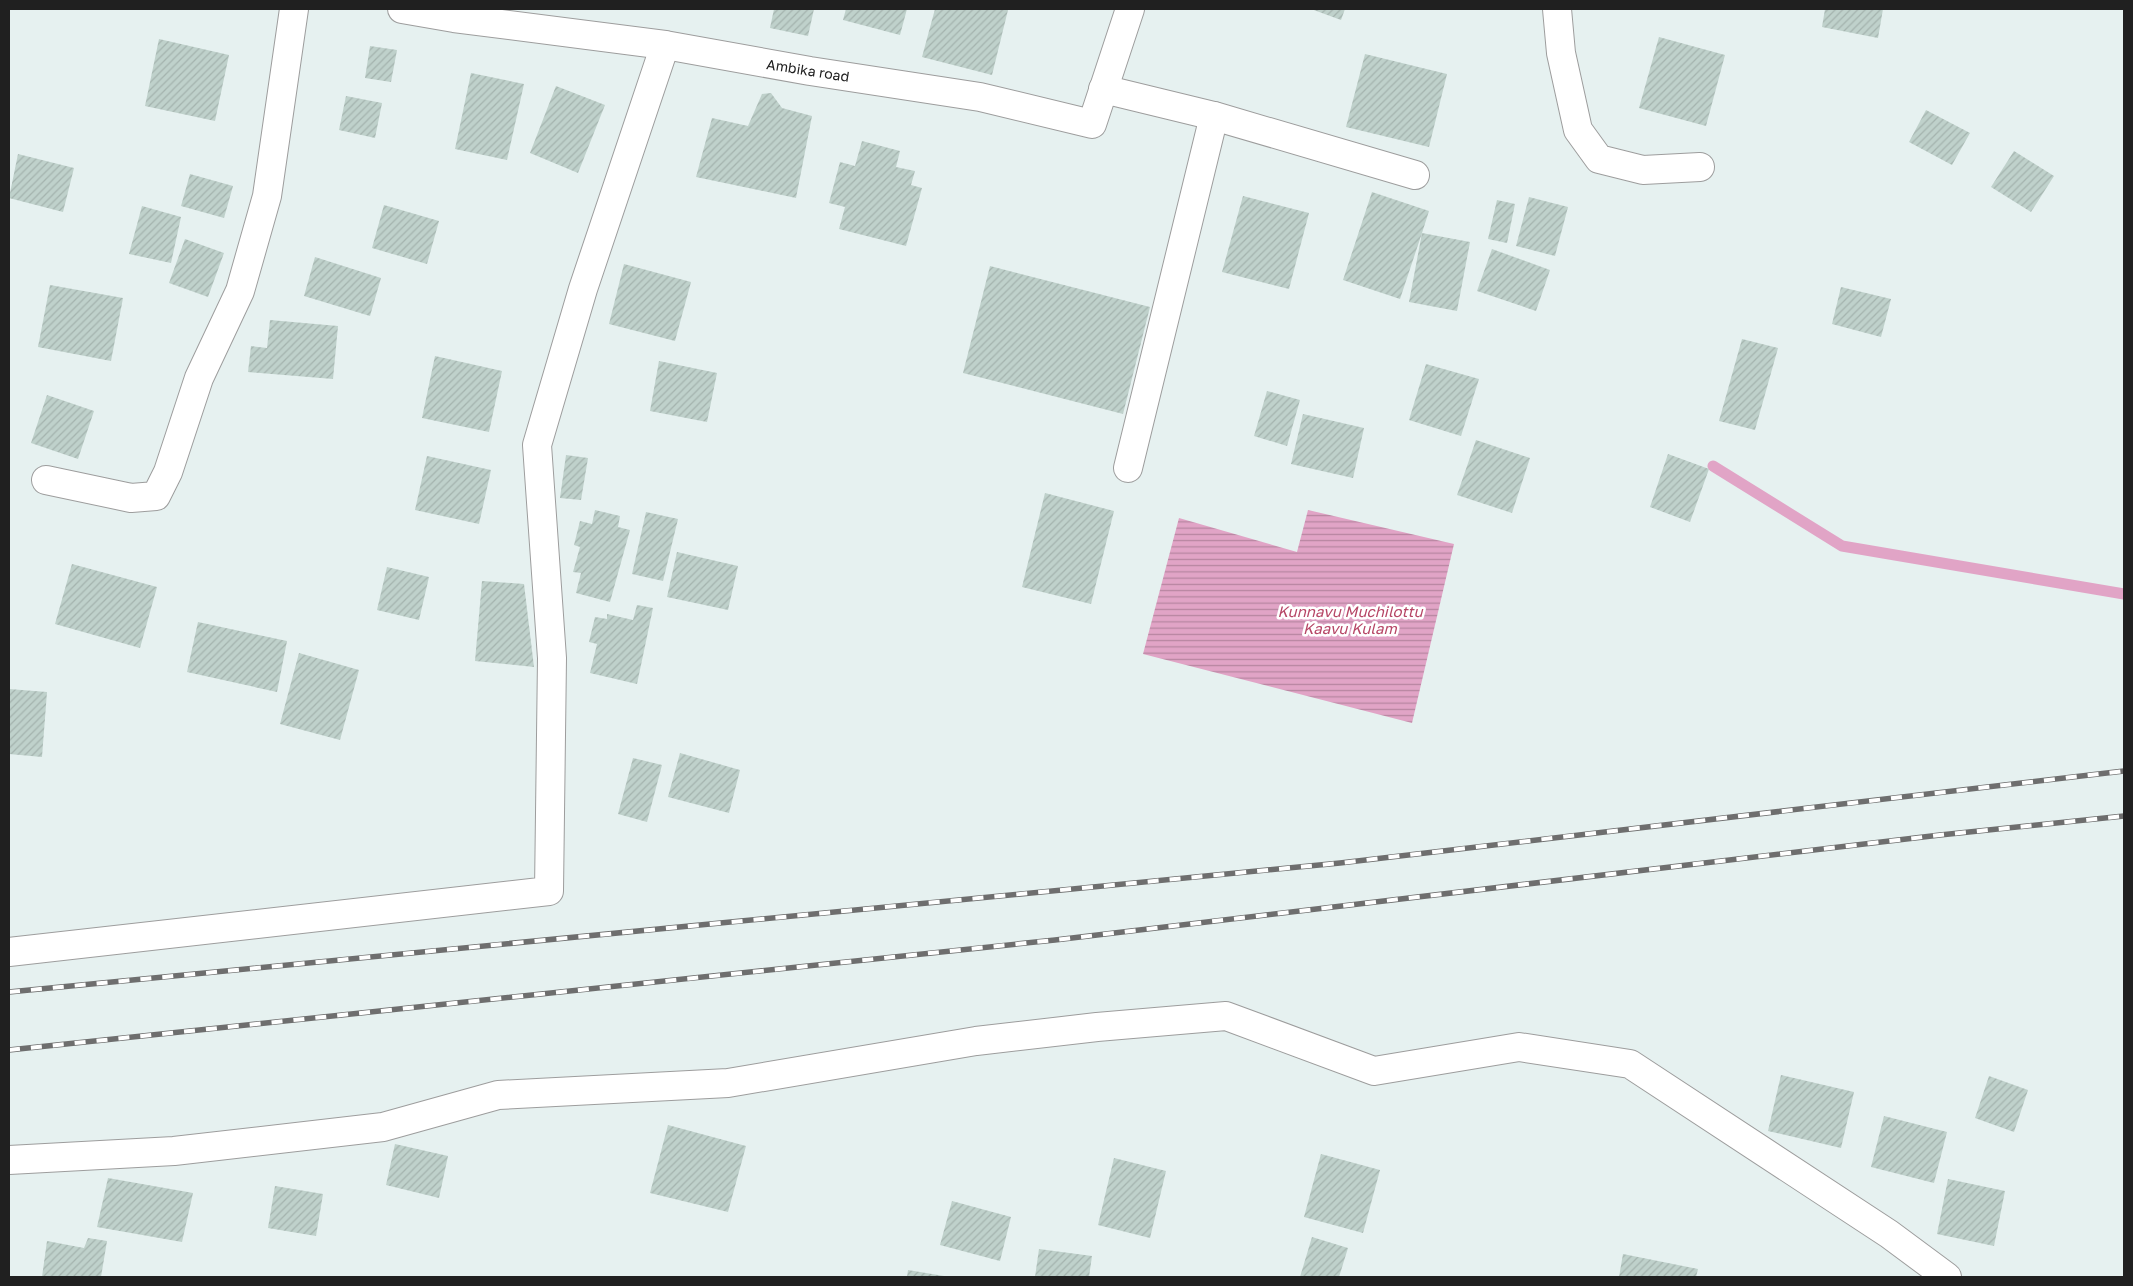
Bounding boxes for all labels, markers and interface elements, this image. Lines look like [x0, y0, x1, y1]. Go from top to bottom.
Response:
street label: Ambika road [765, 55, 851, 85]
water label: Kunnavu Muchilottu Kaavu Kulam [1278, 602, 1423, 637]

